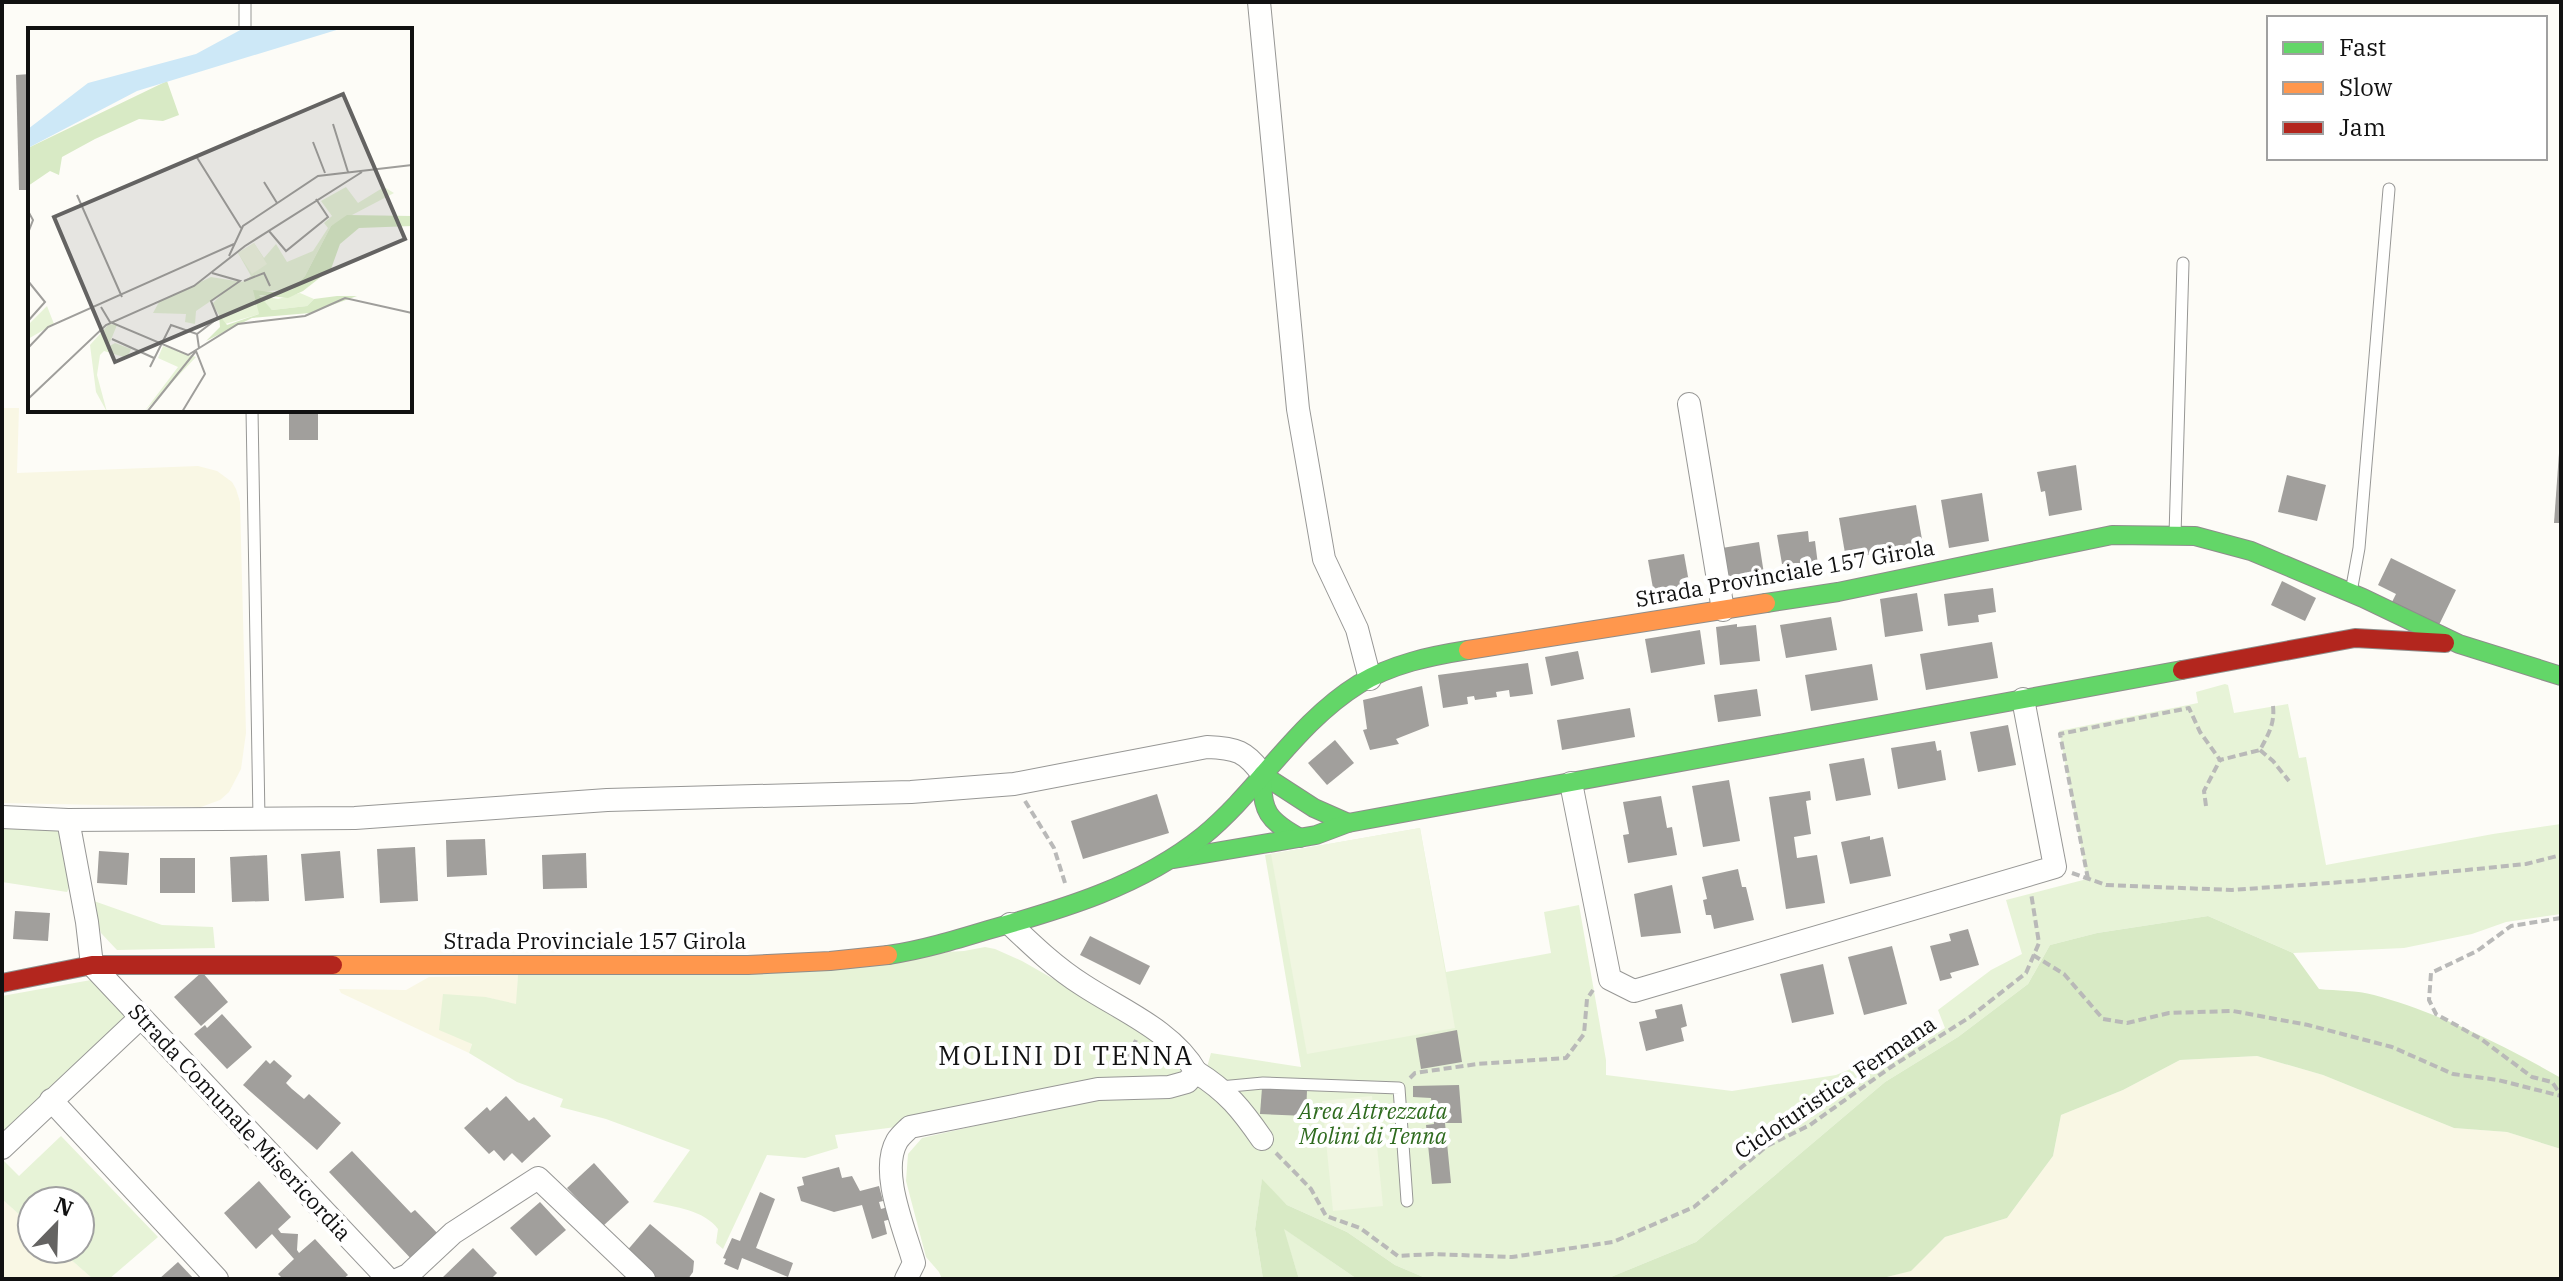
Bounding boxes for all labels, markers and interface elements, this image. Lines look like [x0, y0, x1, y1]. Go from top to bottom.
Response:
legend [2267, 16, 2547, 160]
inset map [28, 28, 412, 412]
text: Fast [2339, 31, 2386, 63]
text: Slow [2339, 71, 2393, 103]
text: Jam [2339, 111, 2386, 143]
street label: Strada Provinciale 157 Girola [1633, 532, 1937, 613]
street label: Strada Provinciale 157 Girola [443, 926, 747, 955]
street label: Strada Comunale Misericordia [123, 997, 358, 1247]
street label: Cicloturistica Fermana [1728, 1008, 1941, 1165]
district label: MOLINI DI TENNA [938, 1038, 1194, 1072]
park label: Area Attrezzata Molini di Tenna [1296, 1096, 1448, 1150]
north arrow [16, 1185, 96, 1265]
text: N [50, 1189, 78, 1223]

